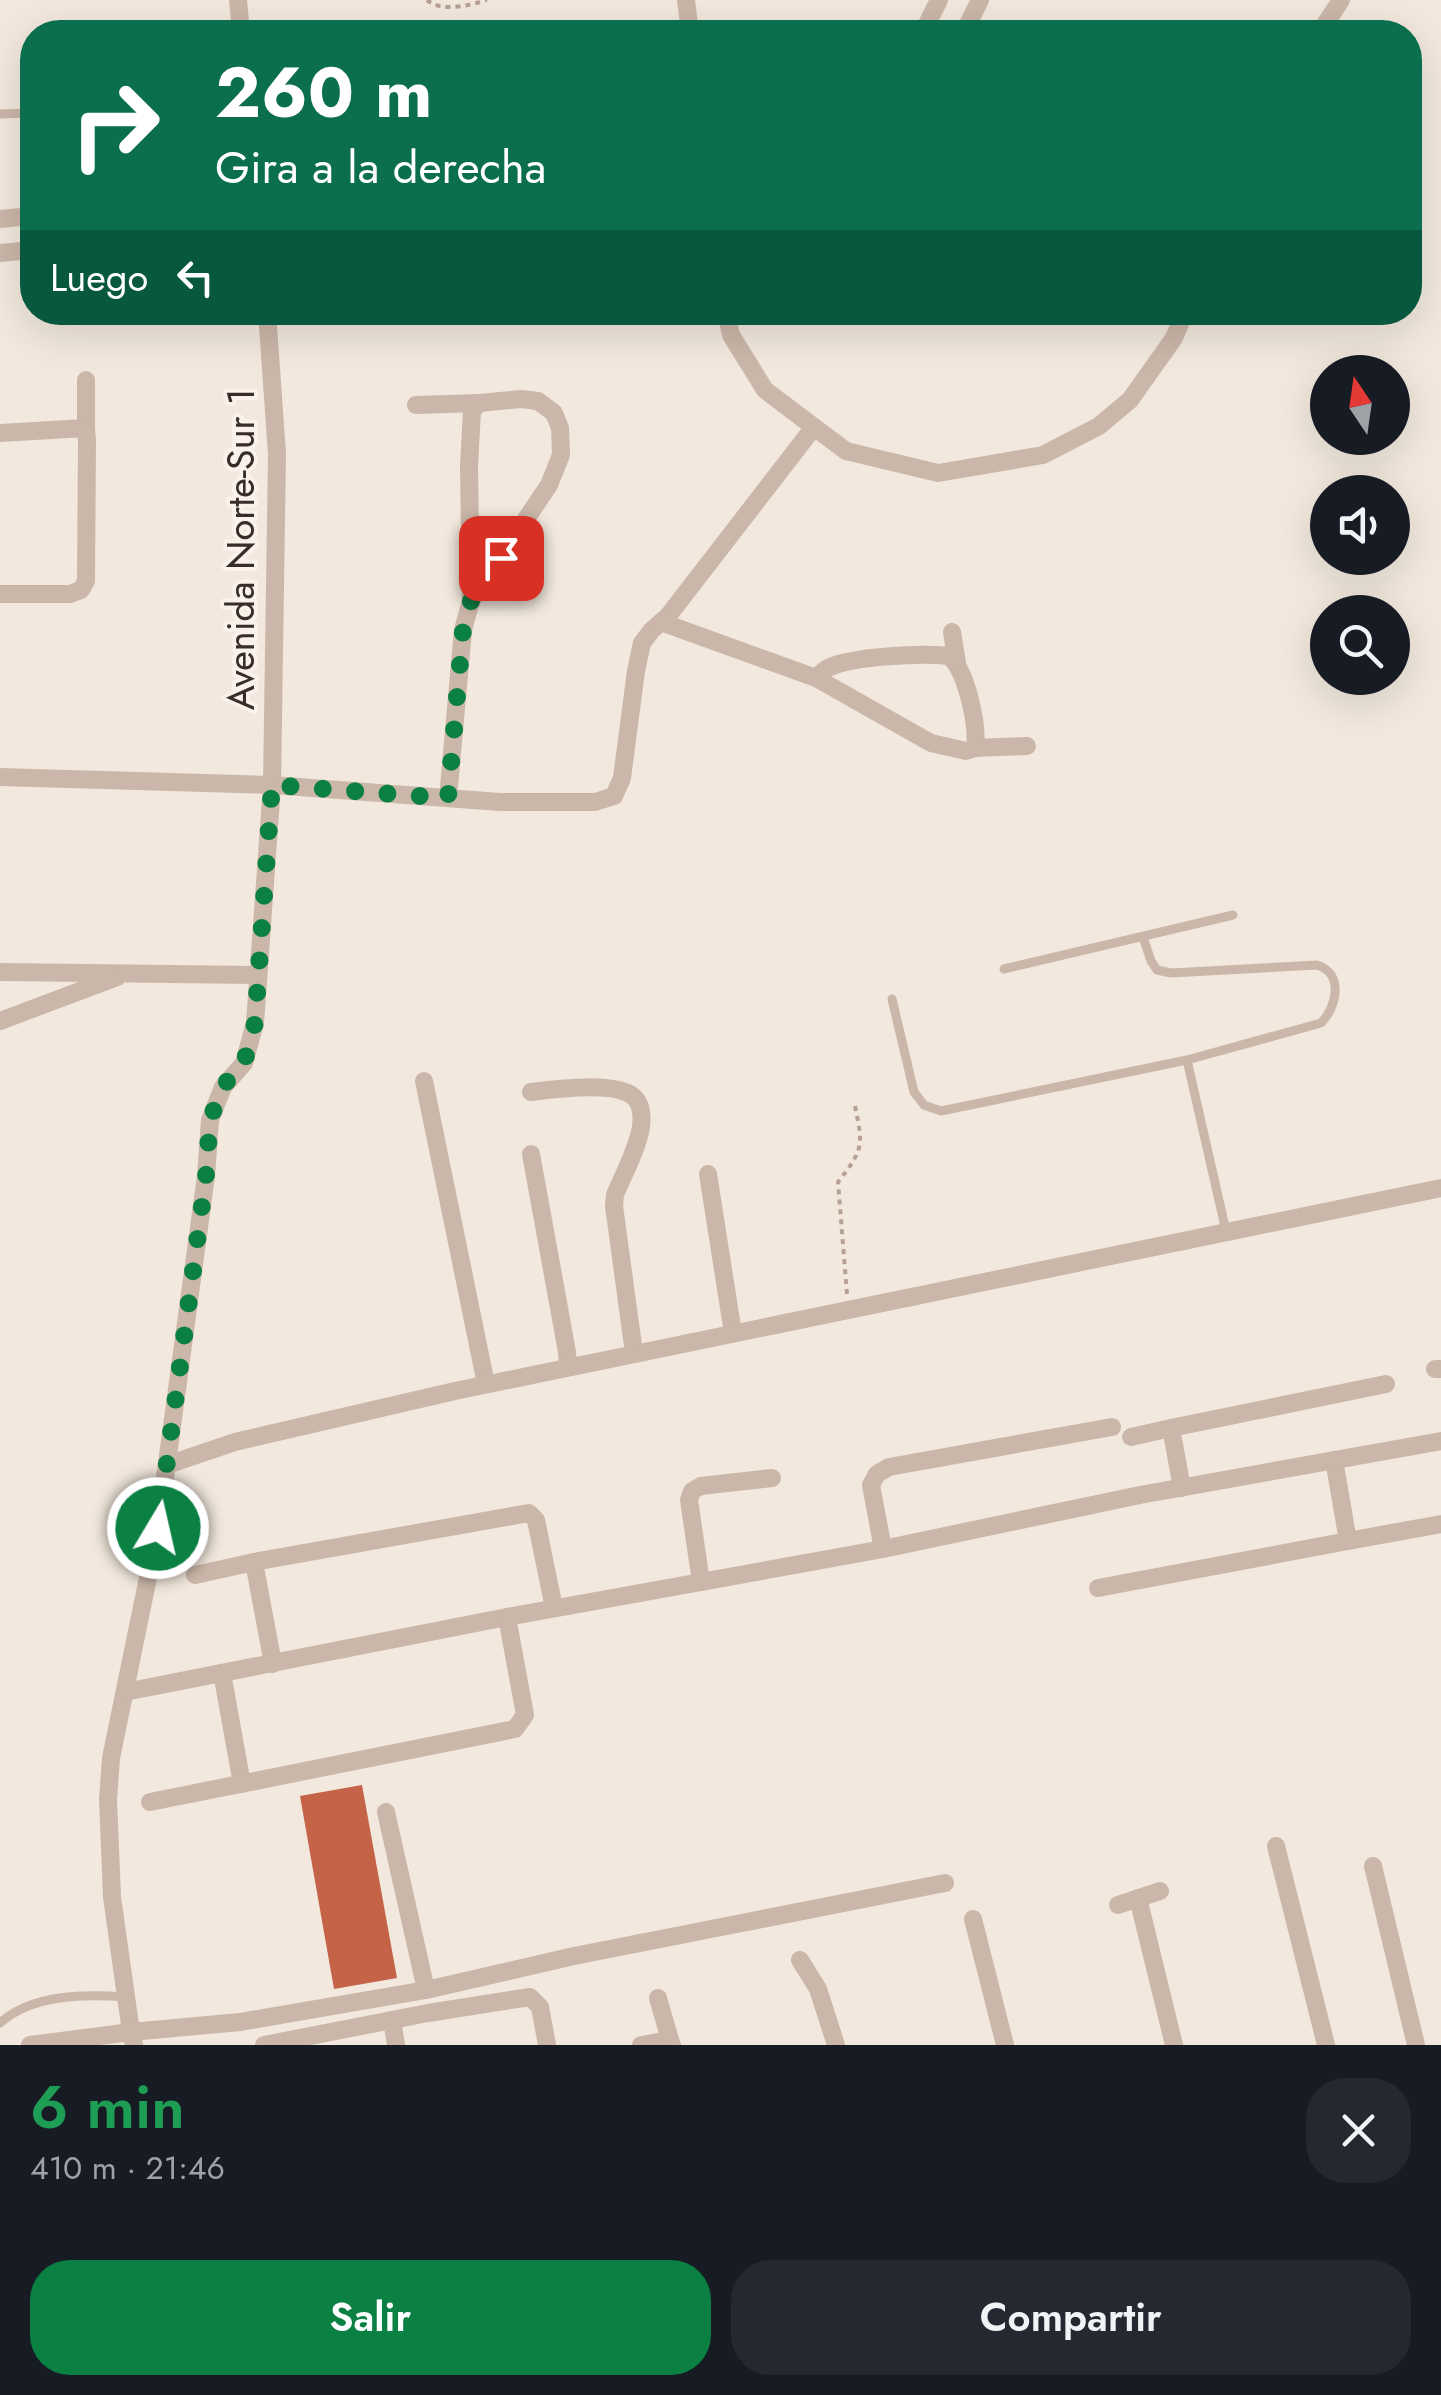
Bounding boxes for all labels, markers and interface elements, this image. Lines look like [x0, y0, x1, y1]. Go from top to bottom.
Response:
text: 260 m [215, 42, 433, 143]
icon: right [50, 60, 180, 190]
text: Gira a la derecha [215, 135, 546, 200]
text: Luego [50, 250, 148, 305]
icon: left [168, 250, 223, 305]
north arrow [1310, 355, 1410, 455]
map controls [1310, 355, 1410, 695]
street label: Avenida Norte-Sur 1 [213, 388, 268, 710]
button: sound [1310, 475, 1410, 575]
pin [459, 516, 544, 601]
icon: arrive [474, 531, 529, 586]
button: search [1310, 595, 1410, 695]
position arrow [106, 1476, 210, 1580]
text: 6 min [30, 2064, 185, 2151]
button: close [1306, 2078, 1411, 2183]
text: 410 m · 21:46 [30, 2145, 225, 2191]
button: Salir [30, 2260, 711, 2375]
button: Compartir [731, 2260, 1411, 2375]

